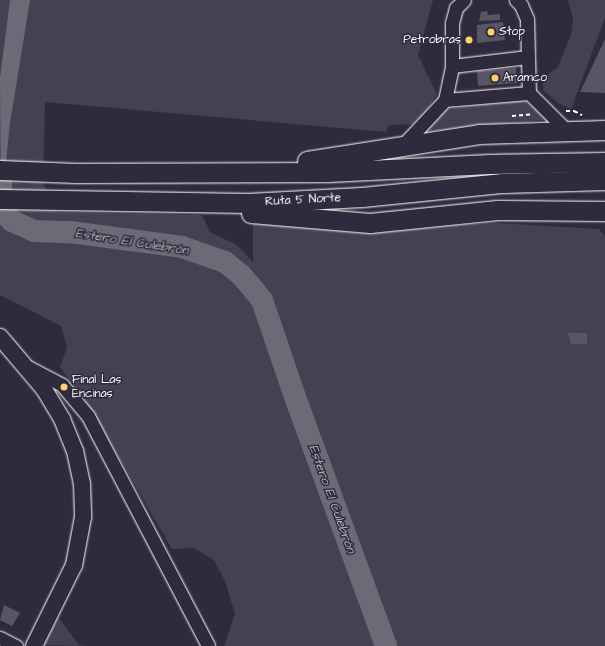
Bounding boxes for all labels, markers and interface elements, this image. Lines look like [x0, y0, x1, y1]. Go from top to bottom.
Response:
place label: Stop [499, 25, 525, 39]
marker: Stop [486, 27, 496, 37]
place label: Petrobras [403, 33, 461, 47]
marker: Petrobras [464, 35, 474, 45]
place label: Aramco [503, 71, 547, 85]
marker: Aramco [490, 73, 500, 83]
street label: Ruta 5 Norte [265, 191, 341, 209]
water label: Estero El Culebrón [74, 225, 190, 259]
place label: Final Las Encinas [72, 373, 121, 401]
marker: Final Las Encinas [59, 382, 69, 392]
water label: Estero El Culebrón [305, 443, 359, 555]

